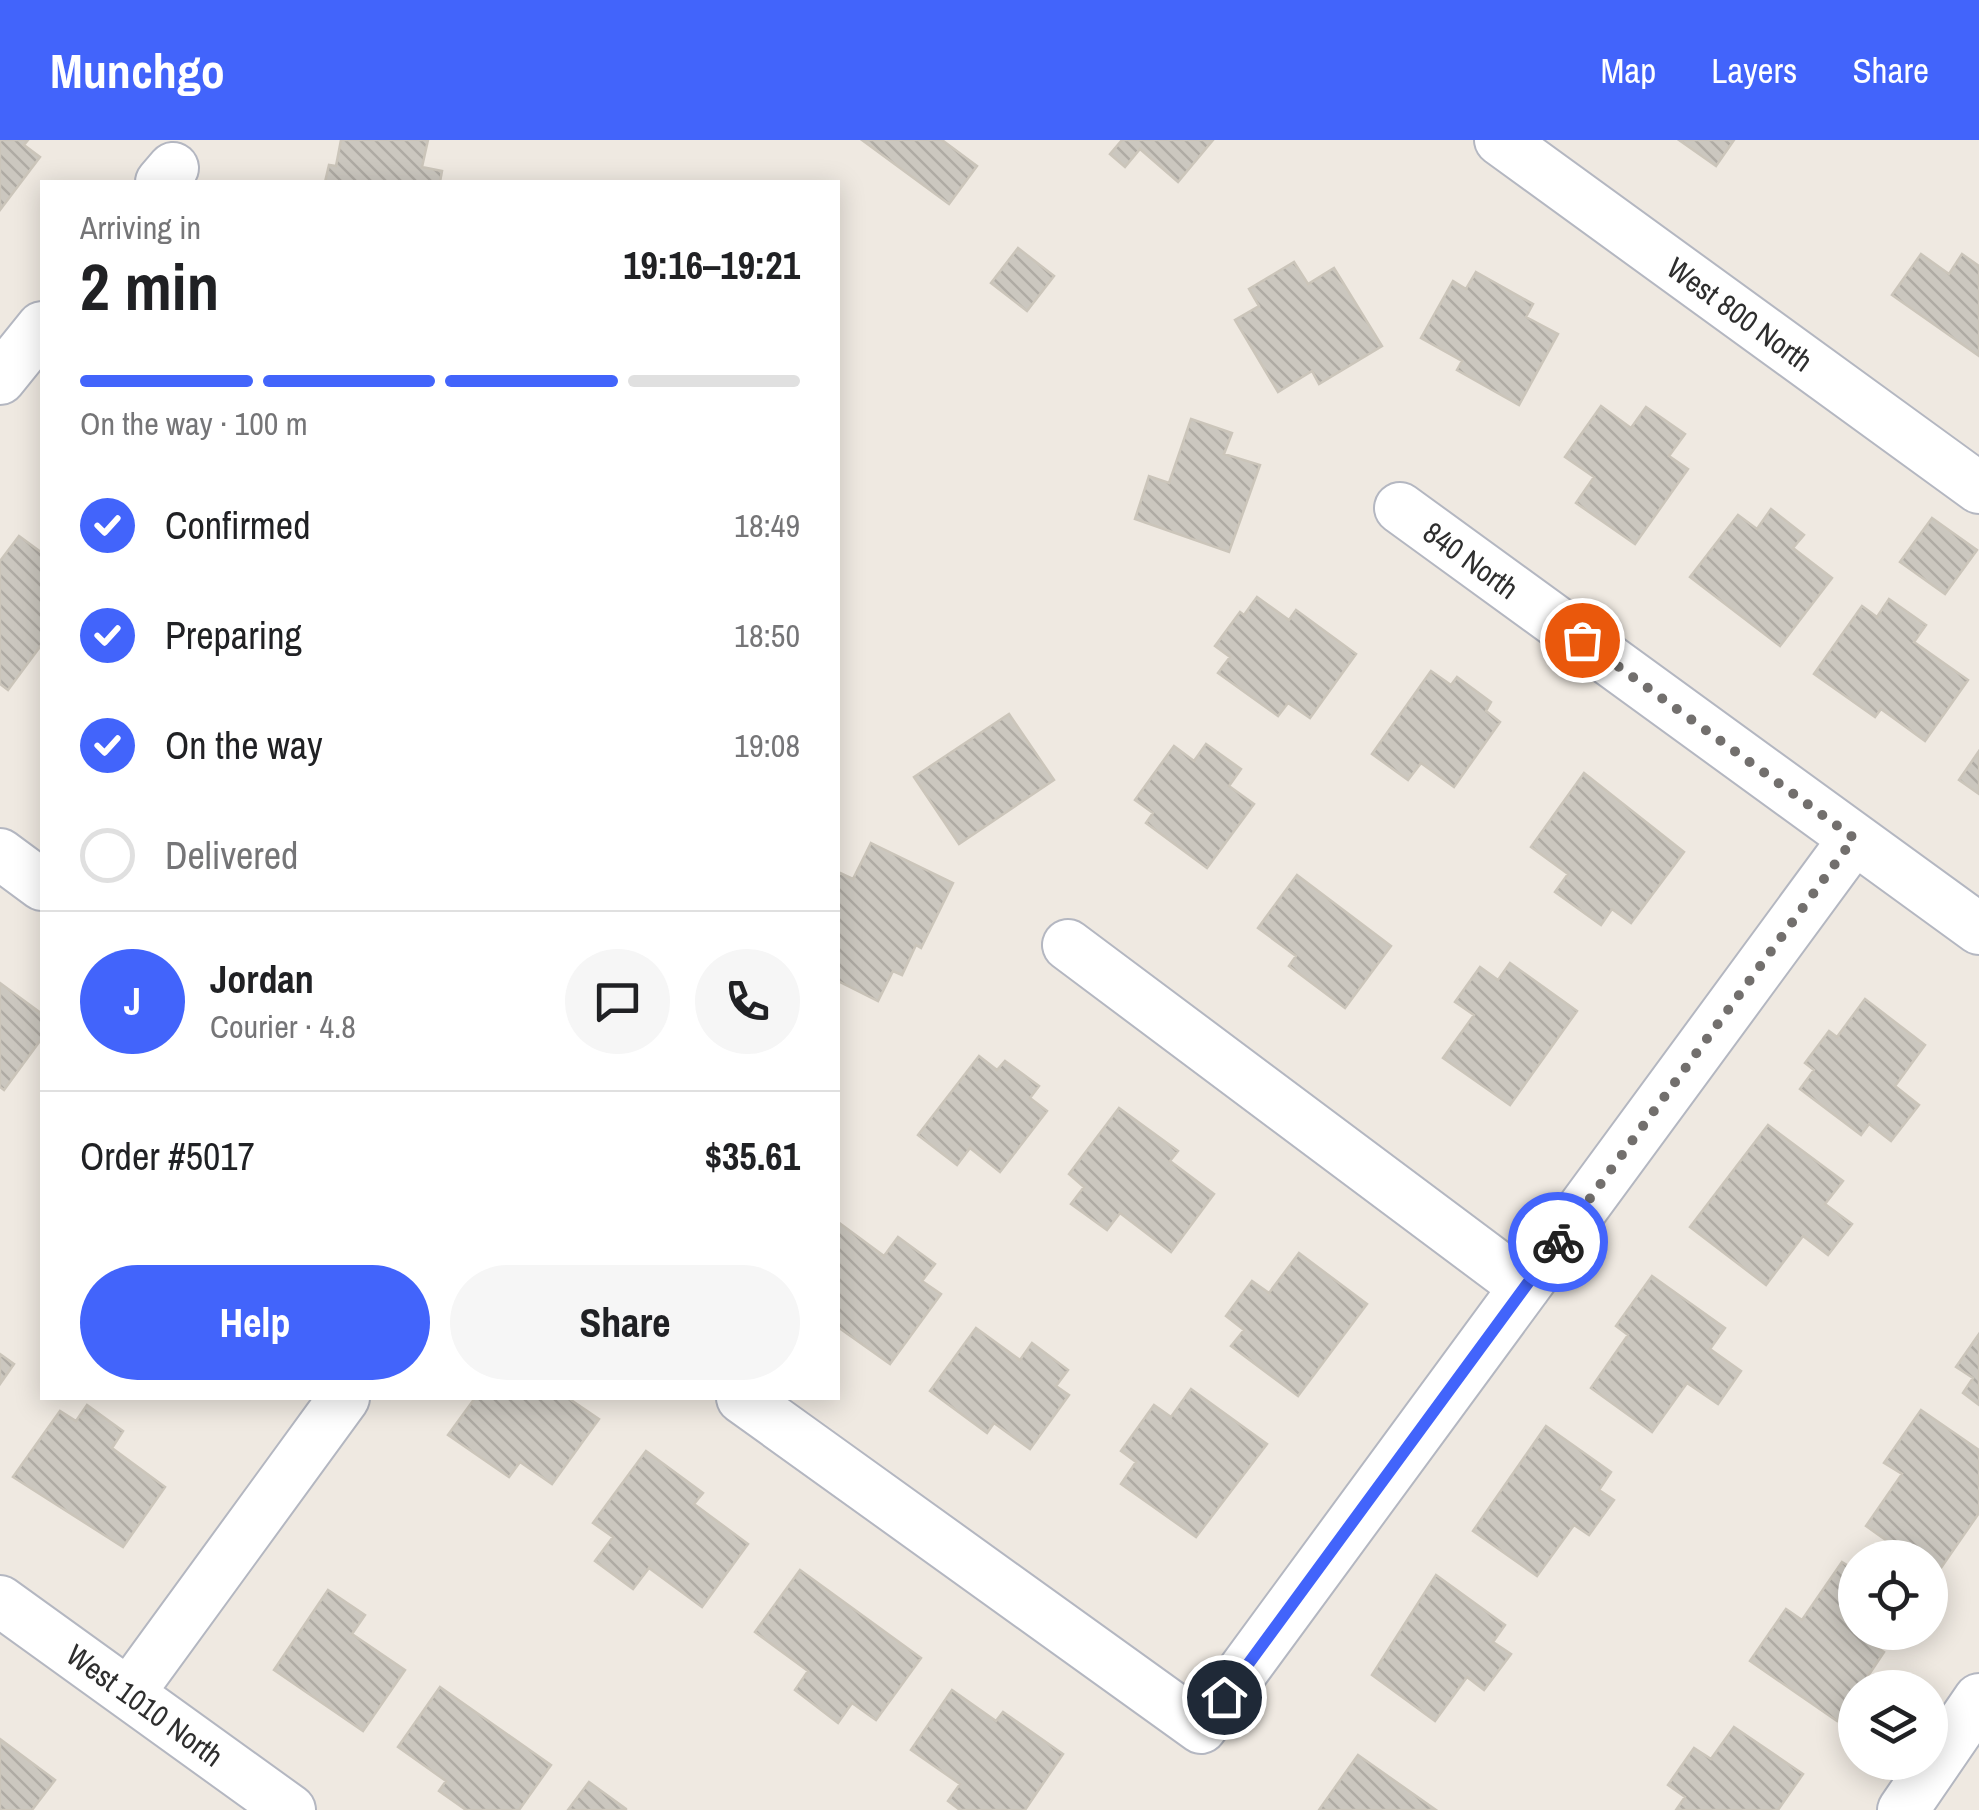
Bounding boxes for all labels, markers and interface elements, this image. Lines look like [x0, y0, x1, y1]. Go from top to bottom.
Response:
text: Munchgo [50, 38, 225, 103]
text: Map [1600, 47, 1656, 94]
text: Layers [1711, 47, 1797, 94]
text: Share [1852, 47, 1929, 94]
text: Arriving in [80, 206, 201, 249]
text: 19:16–19:21 [623, 240, 800, 291]
text: 2 min [80, 243, 219, 330]
street label: West 800 North [1659, 248, 1821, 380]
text: On the way · 100 m [80, 402, 308, 445]
icon: check [80, 498, 135, 553]
text: Confirmed [165, 500, 310, 551]
text: 18:49 [734, 504, 800, 547]
street label: 840 North [1416, 512, 1526, 608]
pin [1540, 598, 1625, 683]
icon: check [80, 608, 135, 663]
text: Preparing [165, 610, 302, 661]
icon: bag [1555, 613, 1610, 668]
text: 18:50 [734, 614, 800, 657]
icon: check [80, 718, 135, 773]
text: On the way [165, 720, 323, 771]
text: 19:08 [734, 724, 800, 767]
text: Delivered [165, 830, 298, 881]
button: chat [565, 949, 670, 1054]
button: phone [695, 949, 800, 1054]
text: Jordan [210, 954, 314, 1005]
text: J [124, 976, 141, 1027]
text: Courier · 4.8 [210, 1005, 356, 1048]
text: Order #5017 [80, 1131, 255, 1182]
text: $35.61 [705, 1131, 800, 1182]
courier [1508, 1192, 1608, 1292]
icon: bike [1531, 1215, 1586, 1270]
button: Help [80, 1265, 430, 1380]
button: Share [450, 1265, 800, 1380]
map controls [1838, 1540, 1948, 1780]
button: locate [1838, 1540, 1948, 1650]
street label: West 1010 North [59, 1635, 231, 1775]
pin [1182, 1655, 1267, 1740]
icon: home [1197, 1670, 1252, 1725]
button: layers [1838, 1670, 1948, 1780]

